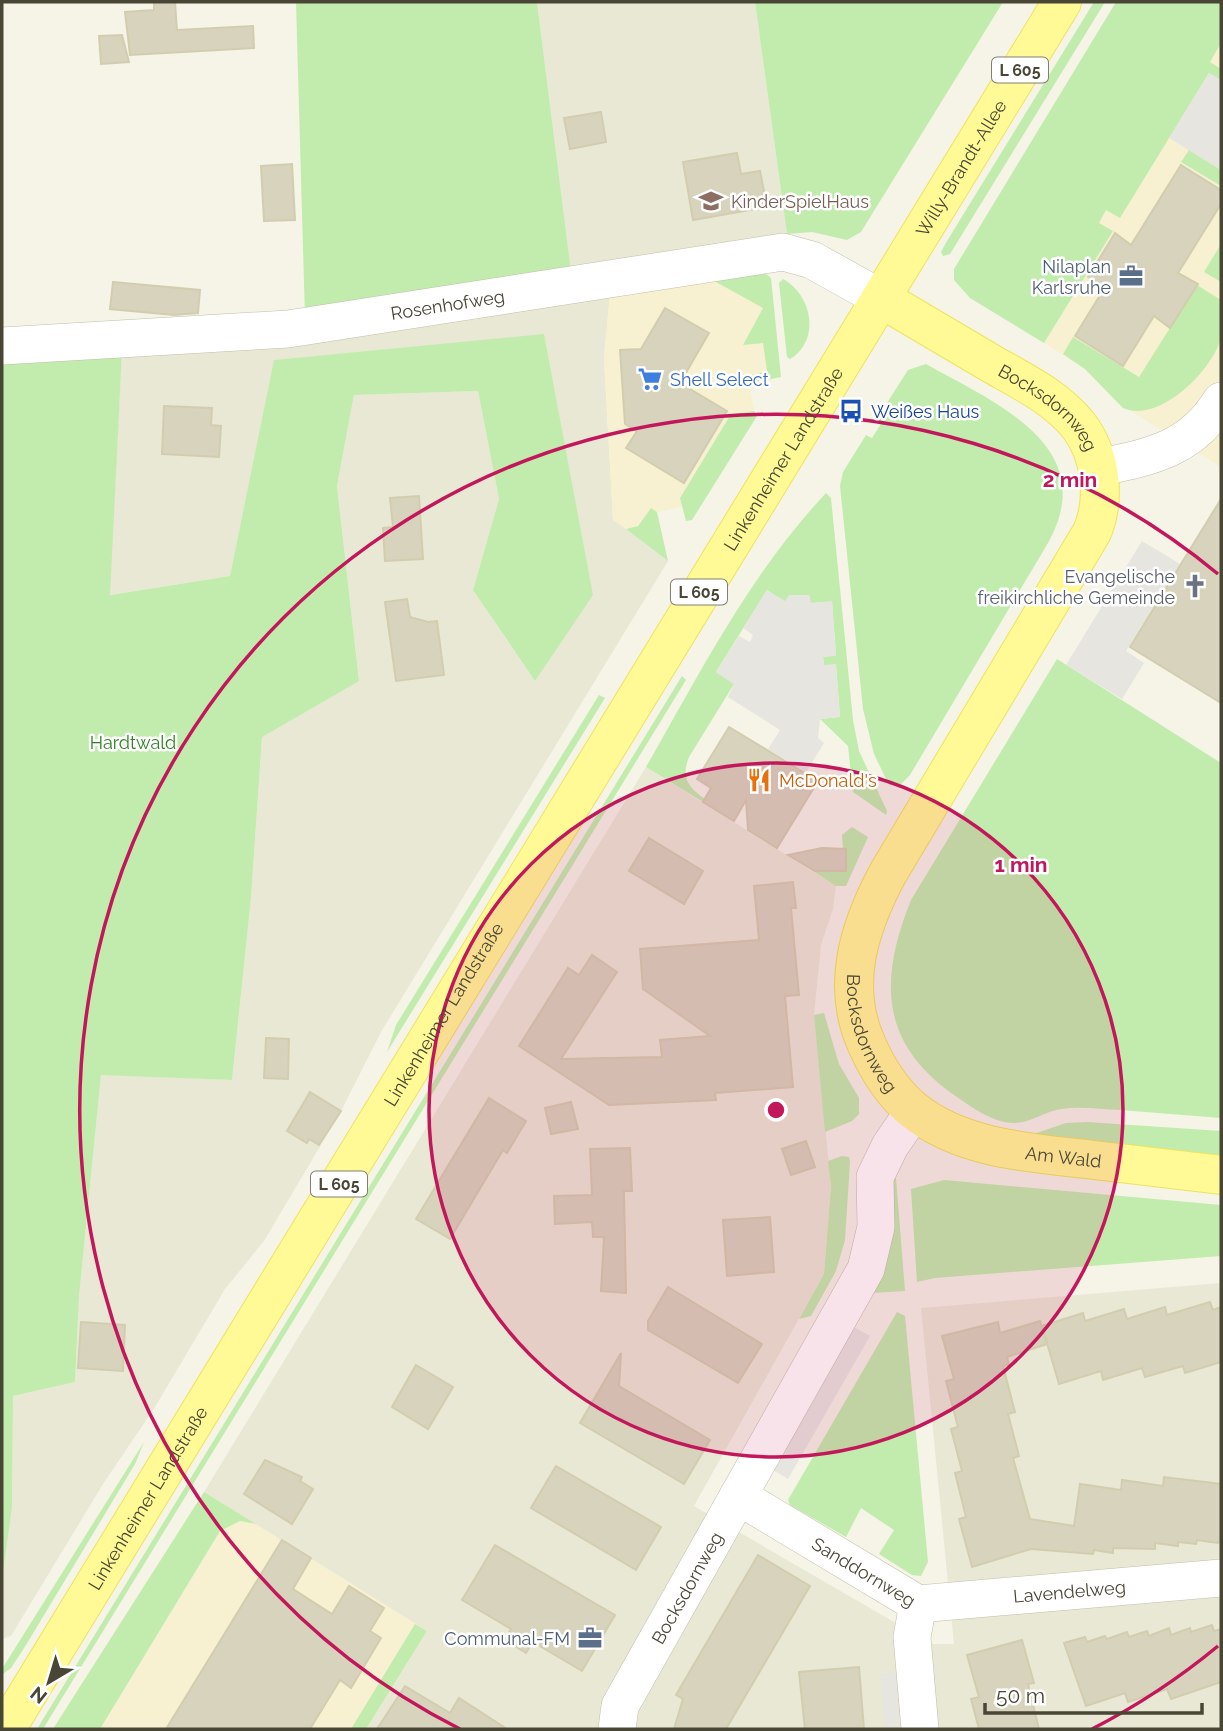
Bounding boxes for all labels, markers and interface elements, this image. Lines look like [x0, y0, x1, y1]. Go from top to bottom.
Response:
road number: L 605 [992, 58, 1048, 82]
street label: Willy-Brandt-Allee [911, 95, 1010, 240]
school or university icon: KinderSpielHaus [697, 187, 725, 215]
place label: KinderSpielHaus [731, 191, 869, 212]
place label: Nilaplan Karlsruhe [1032, 256, 1111, 298]
office icon: Nilaplan Karlsruhe [1117, 262, 1145, 290]
street label: Rosenhofweg [389, 285, 506, 323]
street label: Bocksdornweg [995, 359, 1102, 454]
street label: Linkenheimer Landstraße [719, 363, 847, 554]
supermarket icon: Shell Select [636, 365, 664, 393]
place label: Shell Select [670, 369, 769, 390]
bus stop icon: Weißes Haus [837, 397, 865, 425]
place label: Weißes Haus [871, 401, 980, 422]
text: 2 min [1043, 467, 1097, 492]
place label: Evangelische freikirchliche Gemeinde [978, 566, 1175, 608]
church icon: Evangelische freikirchliche Gemeinde [1181, 572, 1209, 600]
road number: L 605 [671, 580, 727, 604]
park label: Hardtwald [90, 732, 176, 753]
restaurant icon: McDonald's [745, 766, 773, 794]
place label: McDonald's [779, 770, 877, 791]
text: 1 min [994, 852, 1048, 877]
street label: Linkenheimer Landstraße [379, 918, 507, 1110]
street label: Bocksdornweg [843, 974, 902, 1097]
centre of rings [764, 1098, 788, 1122]
street label: Am Wald [1024, 1142, 1103, 1171]
road number: L 605 [311, 1172, 367, 1196]
street label: Linkenheimer Landstraße [83, 1402, 212, 1593]
street label: Bocksdornweg [647, 1528, 727, 1647]
street label: Sanddornweg [808, 1533, 920, 1611]
street label: Lavendelweg [1012, 1576, 1127, 1606]
office icon: Communal-FM [576, 1624, 604, 1652]
place label: Communal-FM [444, 1628, 570, 1649]
north arrow [14, 1647, 84, 1717]
scale bar [985, 1672, 1202, 1716]
text: N [26, 1682, 51, 1709]
text: 50 m [996, 1683, 1045, 1708]

